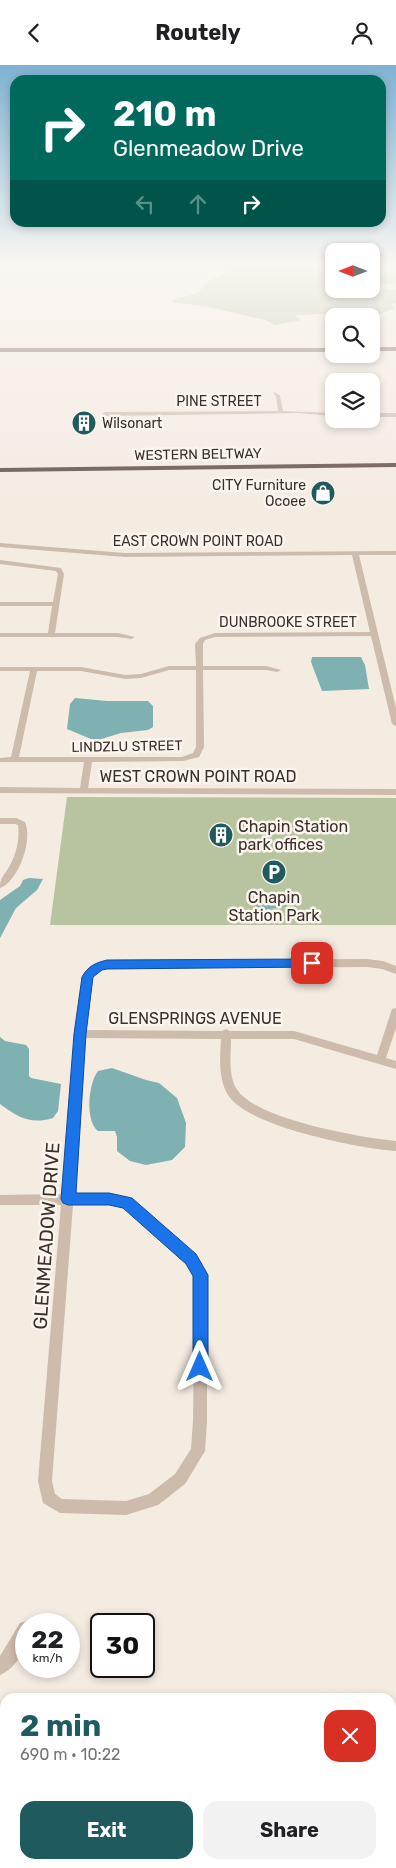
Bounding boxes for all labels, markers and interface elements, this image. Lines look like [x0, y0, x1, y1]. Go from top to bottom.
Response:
icon: back [20, 19, 48, 47]
text: Routely [155, 19, 241, 46]
icon: person [348, 19, 376, 47]
text: 210 m [113, 93, 216, 135]
icon: right [30, 95, 95, 160]
text: Glenmeadow Drive [113, 135, 304, 162]
icon: left [131, 190, 159, 218]
icon: ahead [184, 190, 212, 218]
icon: right [237, 190, 265, 218]
north arrow [325, 243, 380, 297]
map controls [325, 243, 380, 428]
button: search [325, 308, 380, 363]
button: layers [325, 373, 380, 428]
street label: PINE STREET [176, 393, 262, 410]
building icon: Wilsonart [71, 410, 97, 436]
place label: Wilsonart [102, 415, 163, 432]
street label: WESTERN BELTWAY [134, 445, 262, 464]
place label: CITY Furniture Ocoee [212, 477, 306, 510]
shop icon: CITY Furniture Ocoee [310, 480, 336, 506]
street label: EAST CROWN POINT ROAD [113, 533, 283, 550]
street label: DUNBROOKE STREET [219, 614, 357, 631]
street label: LINDZLU STREET [71, 737, 183, 756]
street label: WEST CROWN POINT ROAD [99, 767, 297, 786]
place label: Chapin Station park offices [238, 817, 348, 854]
building icon: Chapin Station park offices [208, 822, 234, 848]
parking icon: Chapin Station Park [261, 859, 287, 885]
place label: Chapin Station Park [228, 888, 320, 925]
pin [291, 942, 333, 984]
icon: arrive [298, 949, 326, 977]
street label: GLENSPRINGS AVENUE [108, 1009, 282, 1028]
street label: GLENMEADOW DRIVE [28, 1142, 65, 1330]
position arrow [173, 1340, 225, 1392]
speed limit sign: 30 [90, 1613, 155, 1678]
text: 22 [31, 1625, 64, 1654]
text: km/h [33, 1651, 62, 1665]
text: 2 min [20, 1708, 101, 1744]
button: close [324, 1710, 376, 1762]
text: 690 m · 10:22 [20, 1745, 120, 1764]
button: Exit [20, 1801, 193, 1859]
button: Share [203, 1801, 376, 1859]

